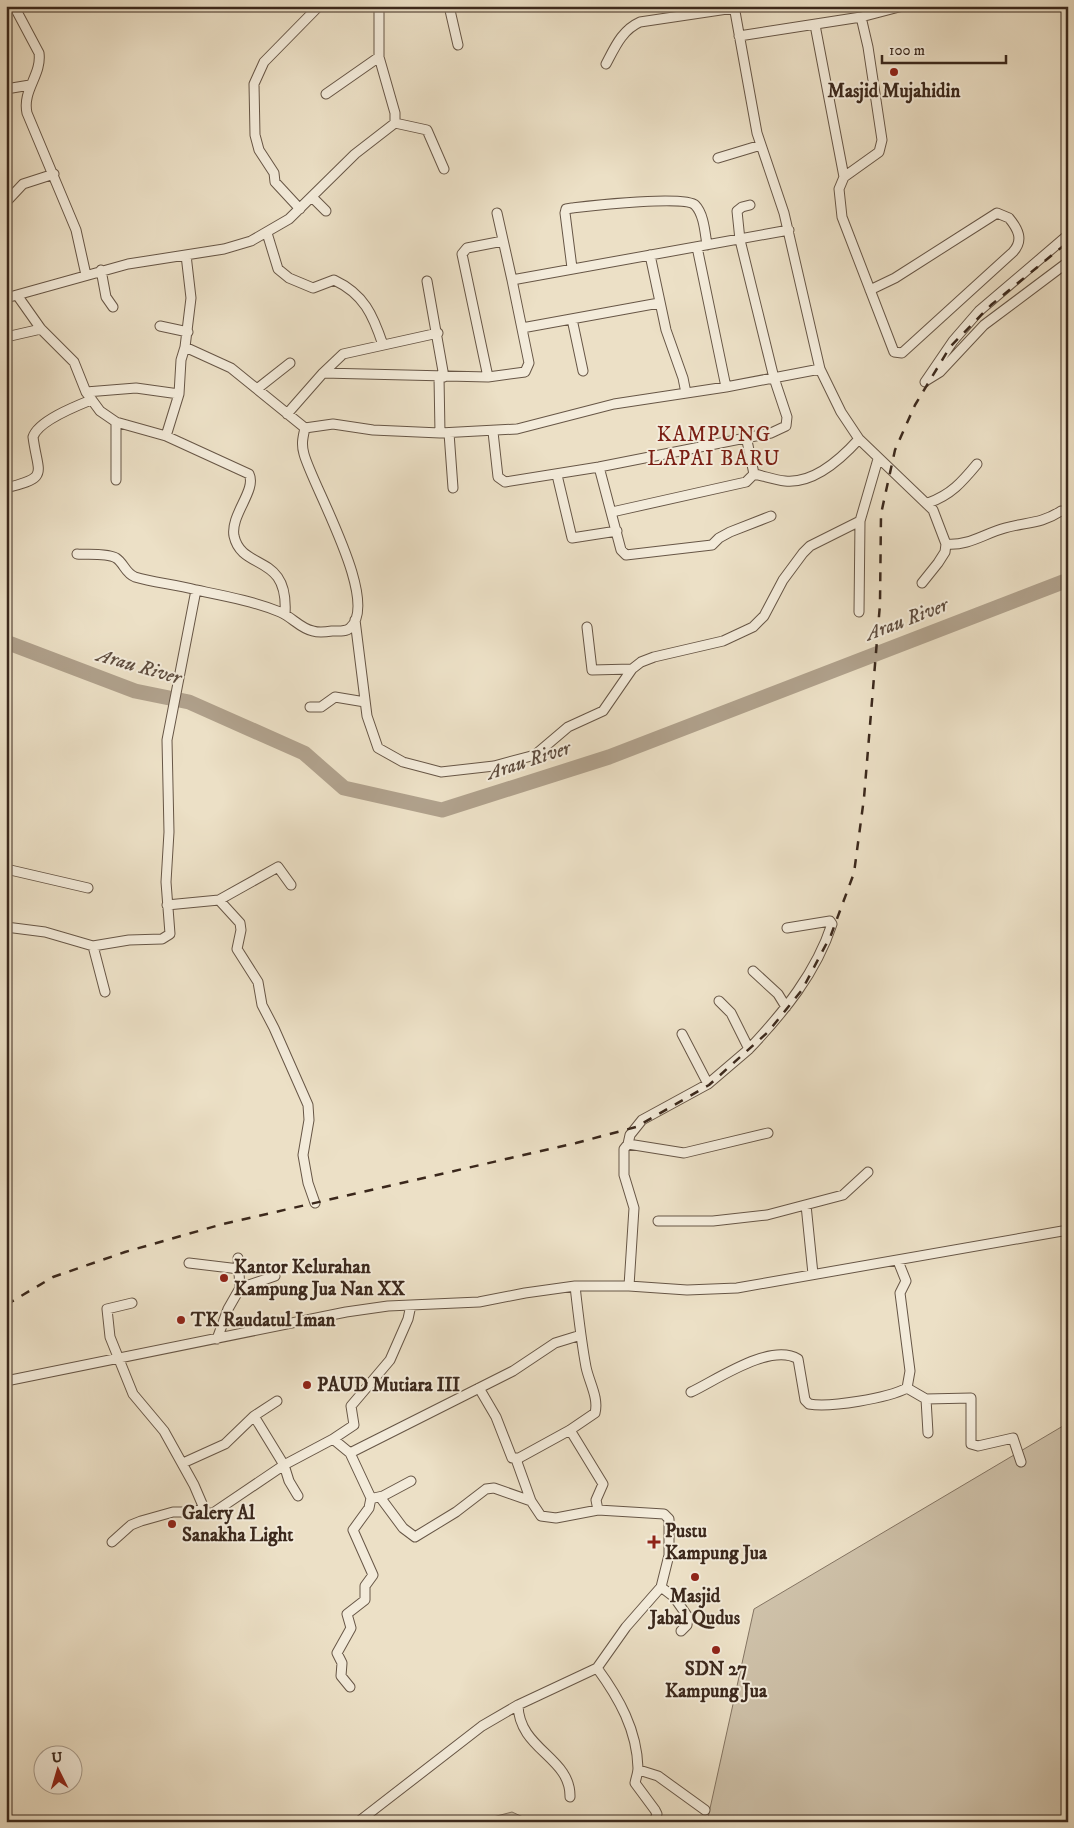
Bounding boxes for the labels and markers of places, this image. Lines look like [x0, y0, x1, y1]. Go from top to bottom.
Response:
marker: Masjid Mujahidin [888, 66, 900, 78]
place label: Masjid Mujahidin [828, 80, 961, 104]
place label: Kantor Kelurahan Kampung Jua Nan XX [234, 1256, 405, 1301]
marker: Kantor Kelurahan Kampung Jua Nan XX [218, 1272, 230, 1284]
place label: TK Raudatul Iman [190, 1309, 336, 1332]
marker: TK Raudatul Iman [175, 1314, 187, 1326]
place label: PAUD Mutiara III [317, 1374, 460, 1397]
marker: PAUD Mutiara III [301, 1379, 313, 1391]
place label: Galery Al Sanakha Light [182, 1502, 294, 1547]
marker: Galery Al Sanakha Light [166, 1518, 178, 1530]
place label: Pustu Kampung Jua [665, 1520, 768, 1565]
marker: Pustu Kampung Jua [647, 1535, 661, 1549]
marker: Masjid Jabal Qudus [689, 1571, 701, 1583]
place label: Masjid Jabal Qudus [648, 1585, 741, 1630]
marker: SDN 27 Kampung Jua [710, 1644, 722, 1656]
place label: SDN 27 Kampung Jua [665, 1658, 768, 1703]

